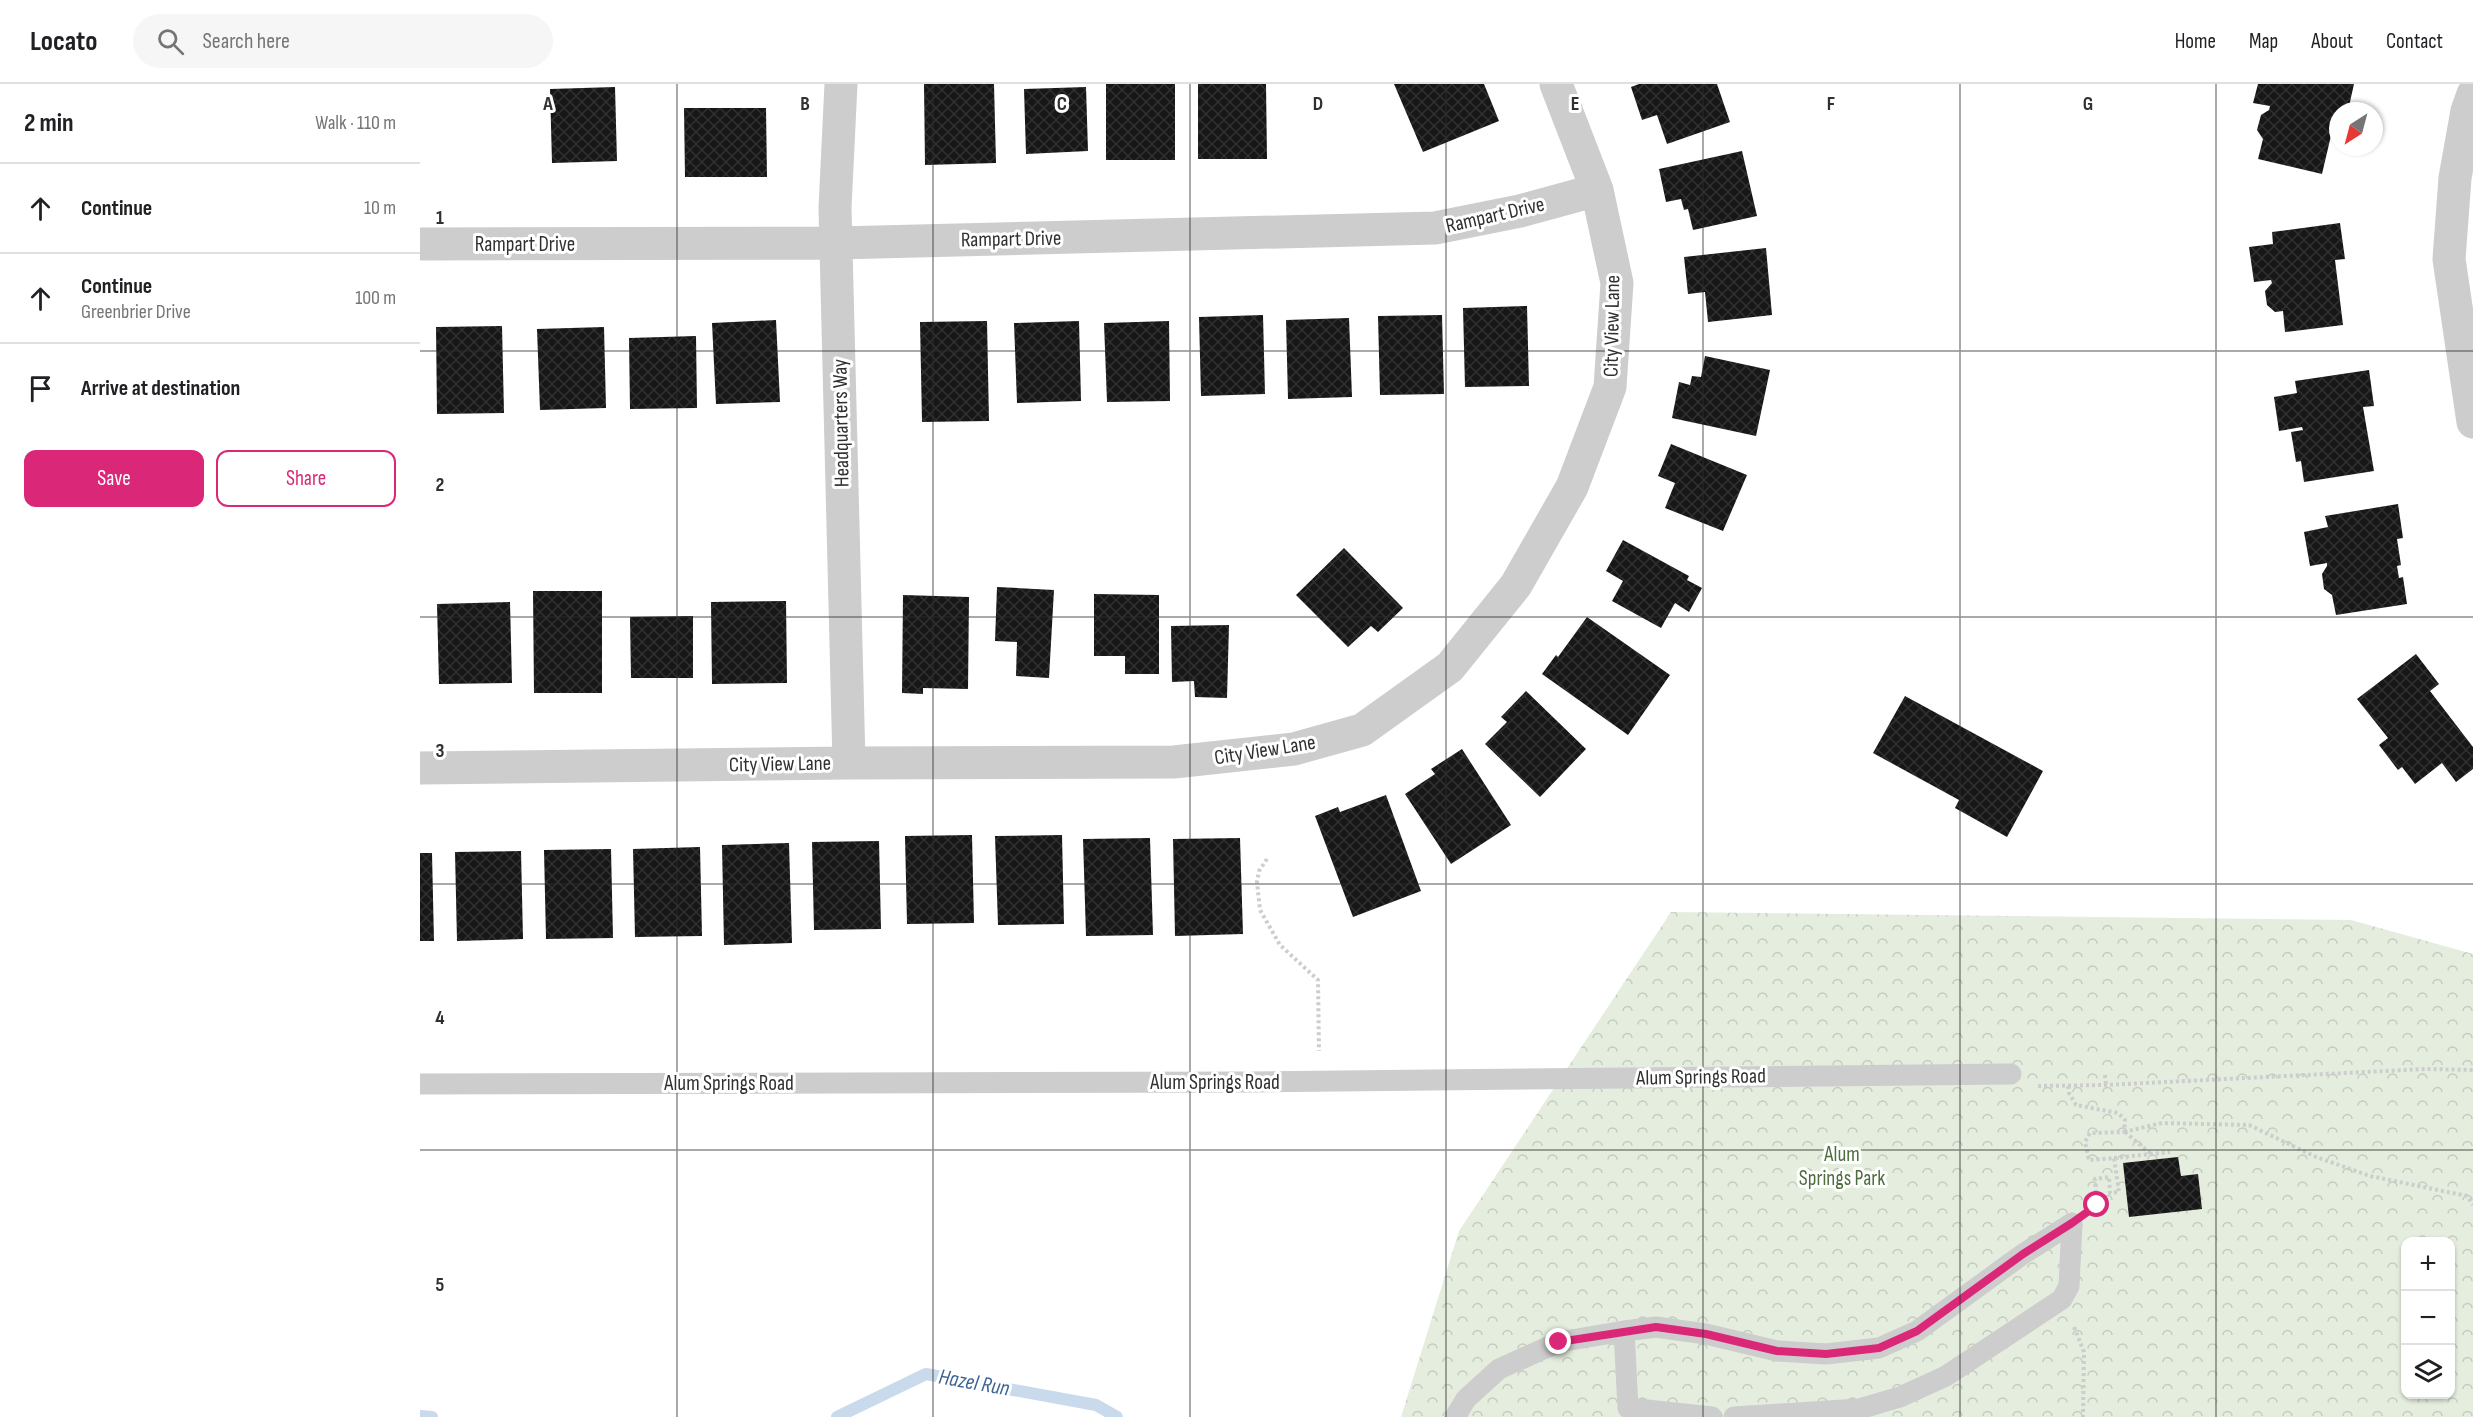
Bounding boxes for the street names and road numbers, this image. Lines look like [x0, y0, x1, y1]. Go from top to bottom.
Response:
street label: Rampart Drive [1443, 192, 1547, 238]
street label: Rampart Drive [961, 226, 1061, 252]
street label: Rampart Drive [475, 232, 575, 257]
street label: City View Lane [1599, 275, 1625, 377]
street label: Headquarters Way [827, 359, 855, 487]
street label: City View Lane [1213, 730, 1317, 770]
street label: City View Lane [729, 751, 831, 777]
street label: Alum Springs Road [1635, 1063, 1766, 1091]
street label: Alum Springs Road [1149, 1070, 1280, 1095]
street label: Alum Springs Road [663, 1071, 794, 1096]

